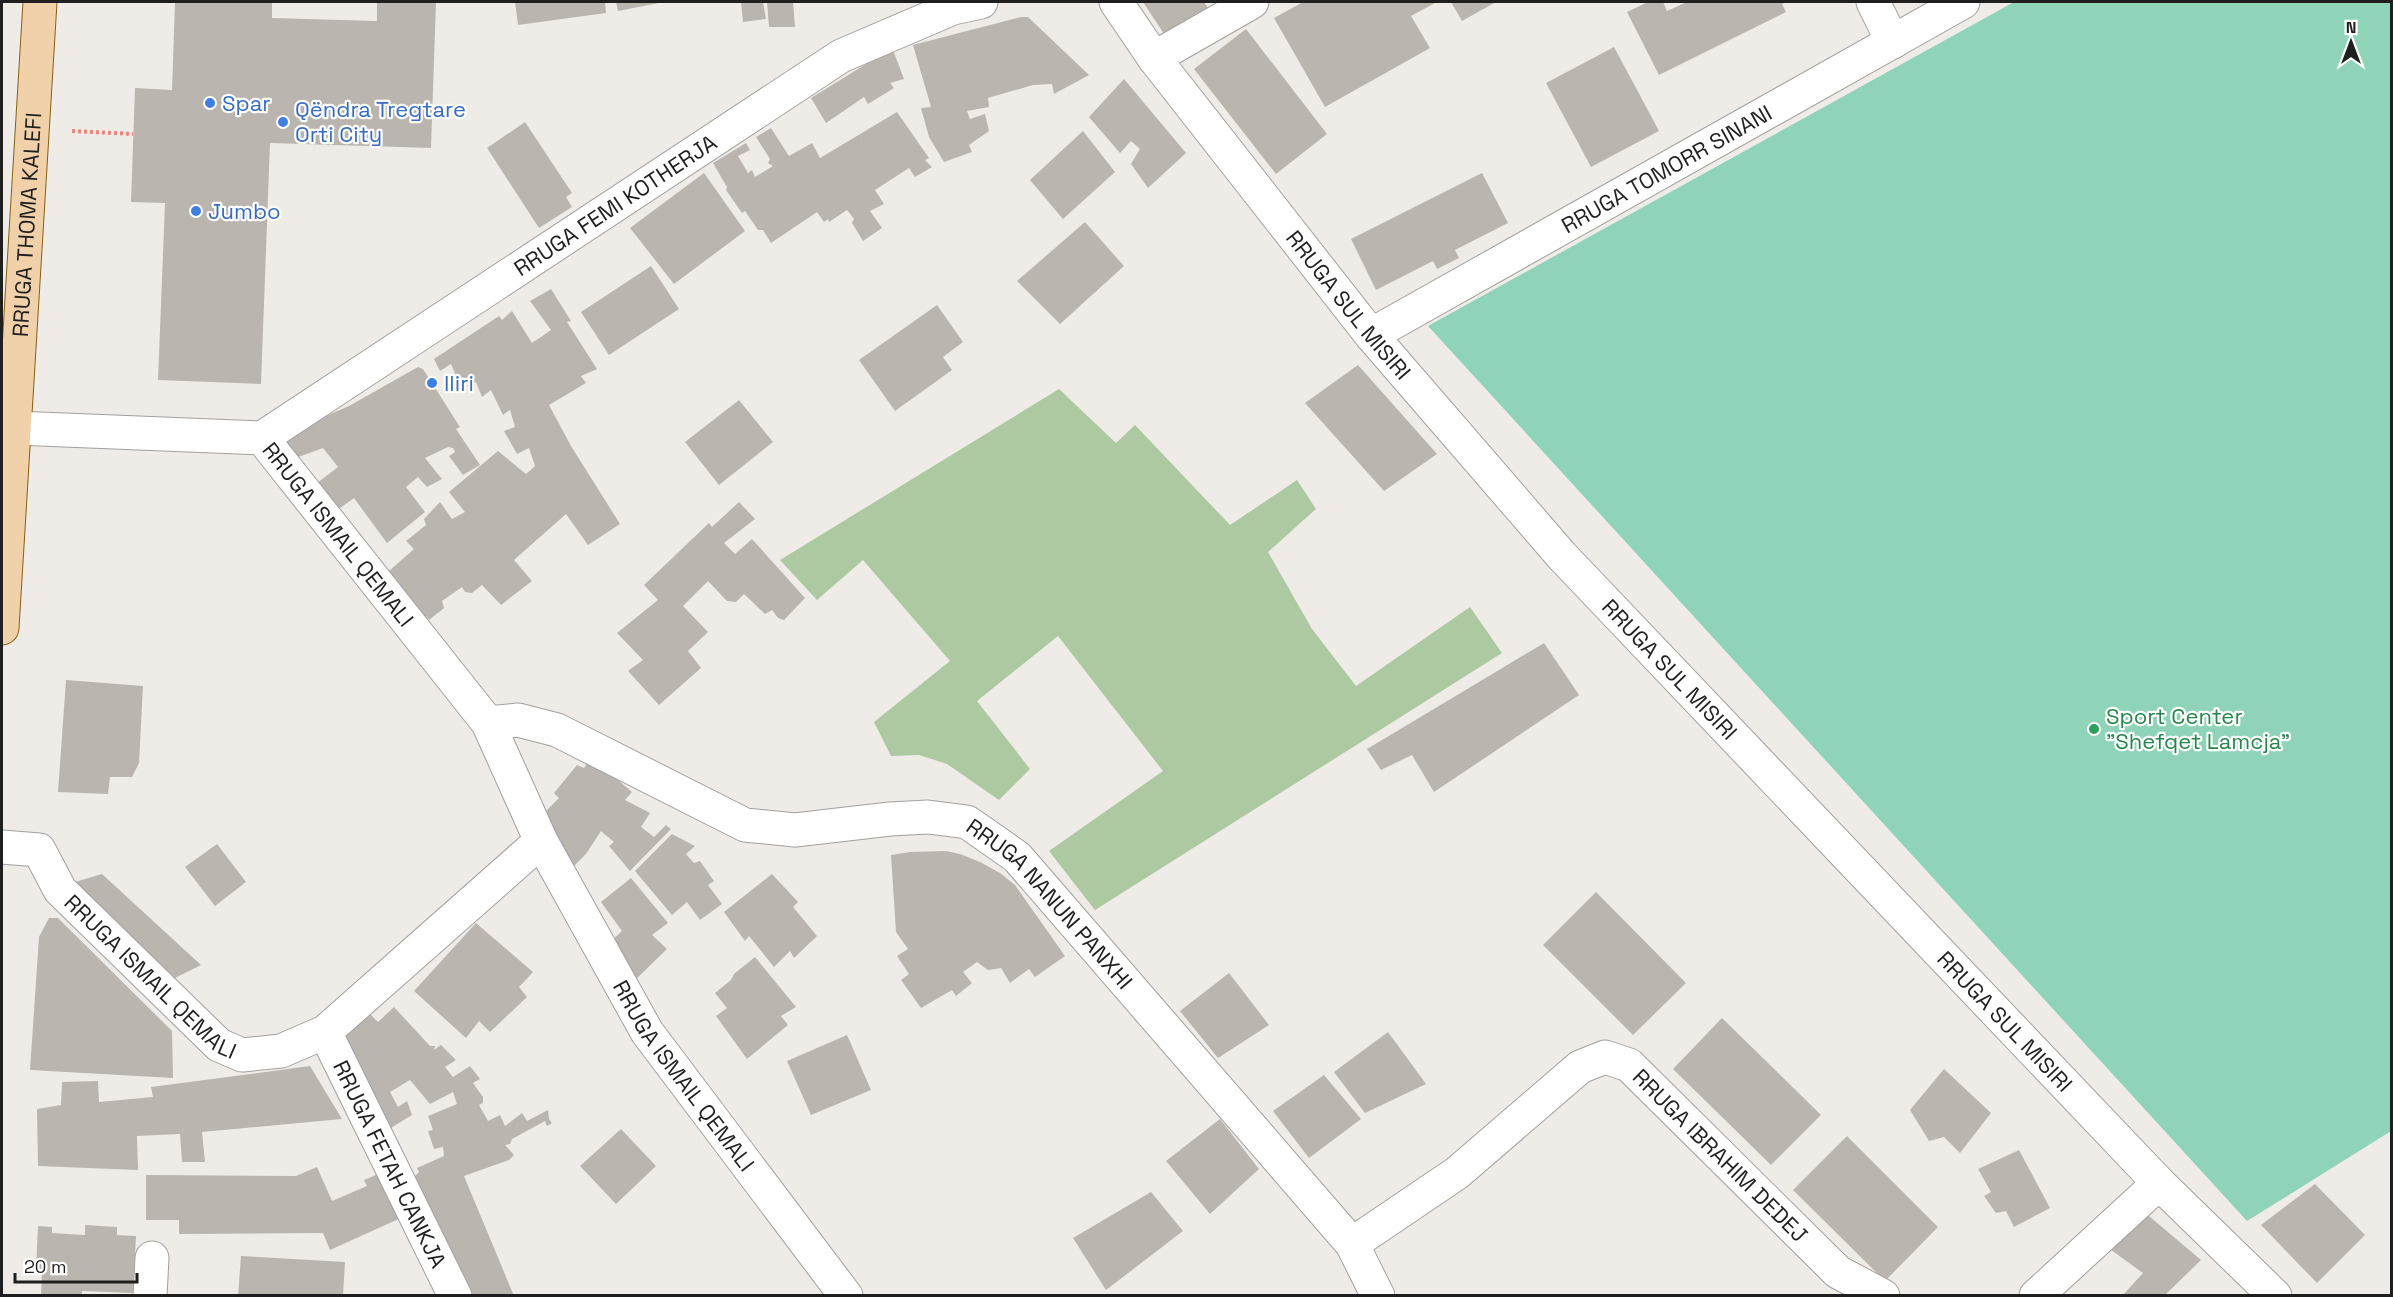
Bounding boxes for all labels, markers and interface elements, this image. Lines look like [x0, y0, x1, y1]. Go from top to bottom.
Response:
north arrow [2321, 12, 2381, 72]
text: N [2346, 17, 2356, 38]
place label: Spar [222, 89, 271, 117]
place label: Qëndra Tregtare Orti City [295, 95, 466, 148]
marker: Spar [203, 96, 217, 110]
street label: RRUGA TOMORR SINANI [1556, 98, 1777, 239]
street label: RRUGA THOMA KALEFI [6, 112, 47, 338]
marker: Qëndra Tregtare Orti City [276, 115, 290, 129]
street label: RRUGA FEMI KOTHERJA [508, 128, 722, 282]
place label: Jumbo [208, 197, 281, 225]
marker: Jumbo [189, 204, 203, 218]
street label: RRUGA SUL MISIRI [1280, 224, 1417, 385]
place label: Iliri [444, 369, 474, 397]
marker: Iliri [425, 376, 439, 390]
street label: RRUGA ISMAIL QEMALI [257, 436, 420, 632]
street label: RRUGA SUL MISIRI [1596, 593, 1743, 746]
place label: Sport Center "Shefqet Lamcja" [2106, 702, 2290, 755]
marker: Sport Center "Shefqet Lamcja" [2087, 722, 2101, 736]
street label: RRUGA NANUN PANXHI [961, 812, 1139, 995]
street label: RRUGA ISMAIL QEMALI [59, 888, 241, 1065]
street label: RRUGA SUL MISIRI [1931, 945, 2079, 1097]
street label: RRUGA ISMAIL QEMALI [607, 975, 761, 1177]
street label: RRUGA FETAH CANKJA [327, 1055, 453, 1272]
street label: RRUGA IBRAHIM DEDEJ [1627, 1063, 1814, 1248]
scale bar [15, 1246, 136, 1284]
text: 20 m [24, 1255, 67, 1278]

